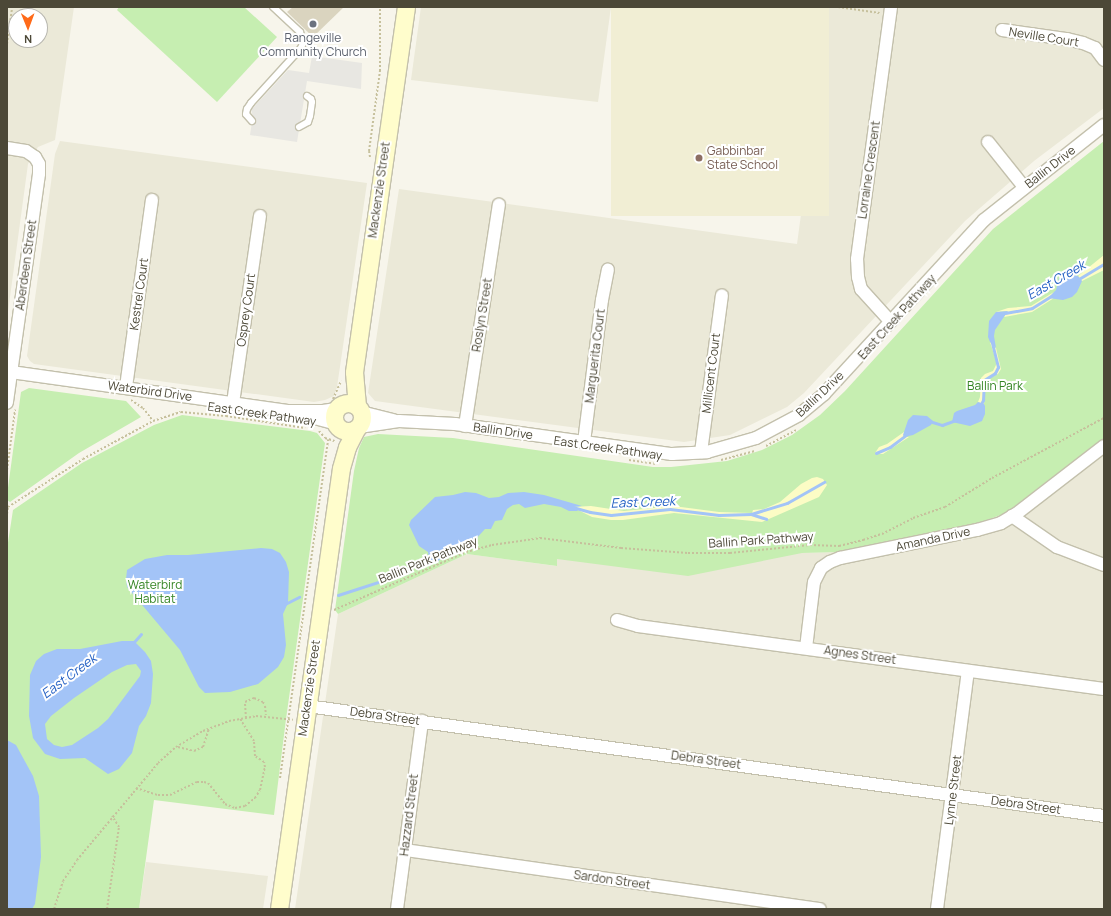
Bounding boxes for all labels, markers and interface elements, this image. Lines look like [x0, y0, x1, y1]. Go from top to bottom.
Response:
north arrow [8, 8, 48, 48]
marker: Rangeville Community Church [308, 19, 318, 29]
street label: Neville Court [1008, 24, 1080, 50]
place label: Rangeville Community Church [259, 31, 367, 59]
text: N [24, 32, 32, 47]
street label: Lorraine Crescent [855, 120, 883, 220]
street label: Mackenzie Street [365, 141, 393, 239]
street label: Ballin Drive [1022, 143, 1078, 191]
place label: Gabbinbar State School [707, 144, 778, 172]
marker: Gabbinbar State School [694, 153, 704, 163]
street label: Aberdeen Street [12, 219, 40, 311]
street label: Kestrel Court [127, 257, 151, 331]
water label: East Creek [1024, 257, 1088, 303]
street label: Osprey Court [234, 272, 258, 348]
street label: East Creek Pathway [855, 272, 939, 362]
street label: Roslyn Street [469, 277, 495, 353]
street label: Marguerita Court [582, 308, 608, 404]
street label: Millicent Court [699, 332, 723, 414]
street label: Ballin Drive [793, 368, 847, 420]
street label: Waterbird Drive [107, 378, 193, 404]
park label: Ballin Park [967, 379, 1023, 393]
street label: East Creek Pathway [207, 399, 317, 429]
street label: Ballin Drive [472, 420, 534, 442]
street label: East Creek Pathway [553, 433, 663, 463]
water label: East Creek [610, 493, 676, 511]
street label: Amanda Drive [894, 524, 972, 554]
street label: Ballin Park Pathway [708, 529, 814, 551]
street label: Ballin Park Pathway [376, 534, 480, 586]
park label: Waterbird Habitat [128, 578, 182, 606]
street label: Mackenzie Street [295, 639, 323, 737]
street label: Agnes Street [823, 643, 897, 667]
water label: East Creek [38, 650, 100, 702]
street label: Debra Street [349, 704, 421, 728]
street label: Debra Street [670, 748, 742, 772]
street label: Lynne Street [942, 754, 964, 826]
street label: Hazzard Street [397, 773, 421, 857]
street label: Debra Street [990, 793, 1062, 817]
street label: Sardon Street [573, 867, 651, 893]

